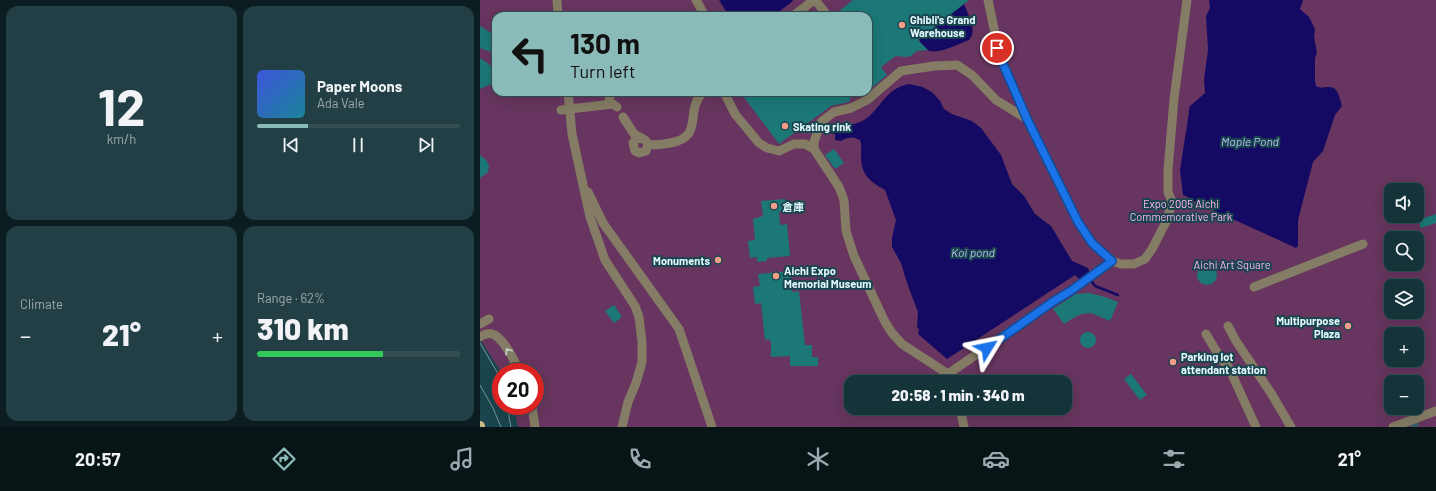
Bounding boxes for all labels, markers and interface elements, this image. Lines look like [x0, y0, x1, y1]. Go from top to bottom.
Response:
place label: Ghibli's Grand Warehouse [910, 13, 975, 39]
marker: Ghibli's Grand Warehouse [897, 20, 907, 30]
text: 130 m [570, 26, 640, 60]
icon: left [504, 28, 556, 80]
pin [980, 31, 1014, 65]
icon: arrive [986, 37, 1008, 59]
text: Turn left [570, 60, 636, 82]
text: 12 [98, 74, 145, 136]
text: Paper Moons [317, 77, 402, 95]
text: Ada Vale [317, 95, 365, 111]
place label: Skating rink [793, 120, 851, 133]
marker: Skating rink [780, 121, 790, 131]
text: km/h [107, 131, 136, 147]
icon: previous [280, 134, 302, 156]
icon: pause [347, 134, 369, 156]
icon: next [415, 134, 437, 156]
water label: Maple Pond [1221, 134, 1280, 148]
map controls [1384, 183, 1424, 415]
button: sound [1384, 183, 1424, 223]
park label: Expo 2005 Aichi Commemorative Park [1130, 197, 1233, 223]
place label: 倉庫 [782, 200, 804, 213]
marker: 倉庫 [769, 201, 779, 211]
button: search [1384, 231, 1424, 271]
water label: Koi pond [951, 245, 996, 259]
place label: Monuments [653, 254, 710, 267]
marker: Monuments [713, 255, 723, 265]
park label: Aichi Art Square [1194, 258, 1271, 271]
place label: Aichi Expo Memorial Museum [784, 264, 871, 290]
marker: Aichi Expo Memorial Museum [771, 271, 781, 281]
button: layers [1384, 279, 1424, 319]
text: Range · 62% [257, 290, 325, 306]
text: Climate [20, 296, 63, 312]
text: 310 km [257, 310, 349, 346]
place label: Multipurpose Plaza [1276, 314, 1340, 340]
text: 21° [102, 316, 141, 352]
marker: Multipurpose Plaza [1343, 321, 1353, 331]
text: − [20, 322, 31, 348]
text: + [212, 322, 223, 348]
position arrow [966, 327, 1008, 369]
button: + [1384, 327, 1424, 367]
one-way arrow [505, 348, 512, 355]
place label: Parking lot attendant station [1181, 350, 1266, 376]
marker: Parking lot attendant station [1168, 357, 1178, 367]
speed limit sign: 20 [492, 363, 544, 415]
button: − [1384, 375, 1424, 415]
text: 20:58 · 1 min · 340 m [891, 386, 1025, 404]
icon: directions [270, 445, 298, 473]
icon: music [448, 445, 476, 473]
icon: phone [626, 445, 654, 473]
icon: climate [804, 445, 832, 473]
icon: car [982, 445, 1010, 473]
icon: filters [1160, 445, 1188, 473]
text: 20:57 [75, 448, 120, 470]
text: 21° [1338, 448, 1361, 470]

